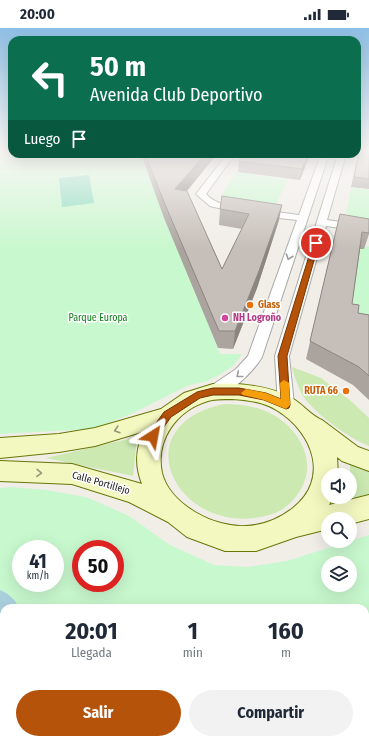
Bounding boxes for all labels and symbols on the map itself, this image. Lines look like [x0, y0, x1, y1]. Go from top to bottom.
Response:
pin [299, 226, 333, 260]
one-way arrow [286, 253, 294, 260]
place label: Glass [258, 299, 281, 311]
marker: Glass [245, 300, 255, 310]
park label: Parque Europa [68, 312, 128, 324]
place label: NH Logroño [233, 312, 282, 324]
marker: NH Logroño [220, 313, 230, 323]
one-way arrow [236, 370, 244, 377]
place label: RUTA 66 [304, 385, 338, 397]
marker: RUTA 66 [341, 386, 351, 396]
position arrow [132, 415, 174, 457]
one-way arrow [114, 425, 121, 434]
one-way arrow [36, 468, 42, 477]
street label: Calle Portillejo [71, 469, 131, 497]
speed limit sign: 50 [72, 540, 124, 592]

